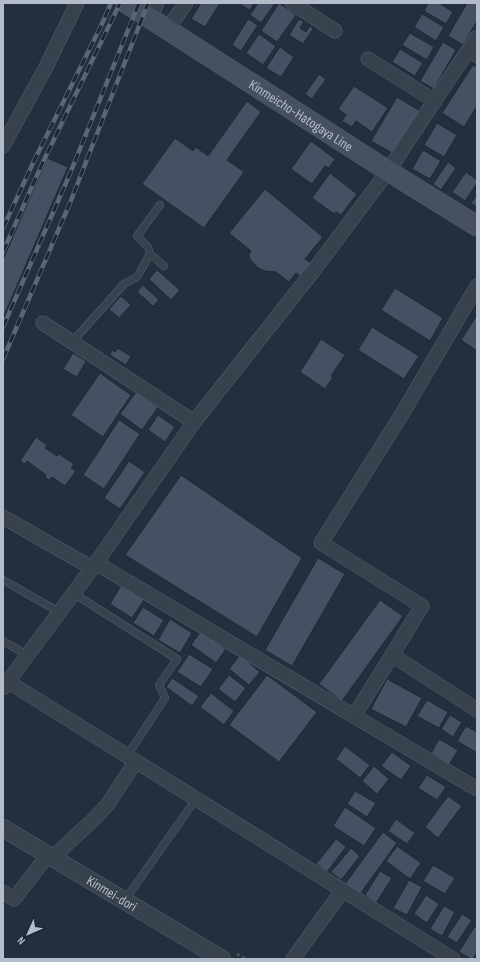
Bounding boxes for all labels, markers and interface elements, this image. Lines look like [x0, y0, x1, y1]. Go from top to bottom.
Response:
street label: Kinmeicho-Hatogaya Line [246, 76, 356, 155]
street label: Kinmei-dori [83, 872, 140, 915]
north arrow [8, 914, 48, 954]
text: N [15, 934, 28, 947]

